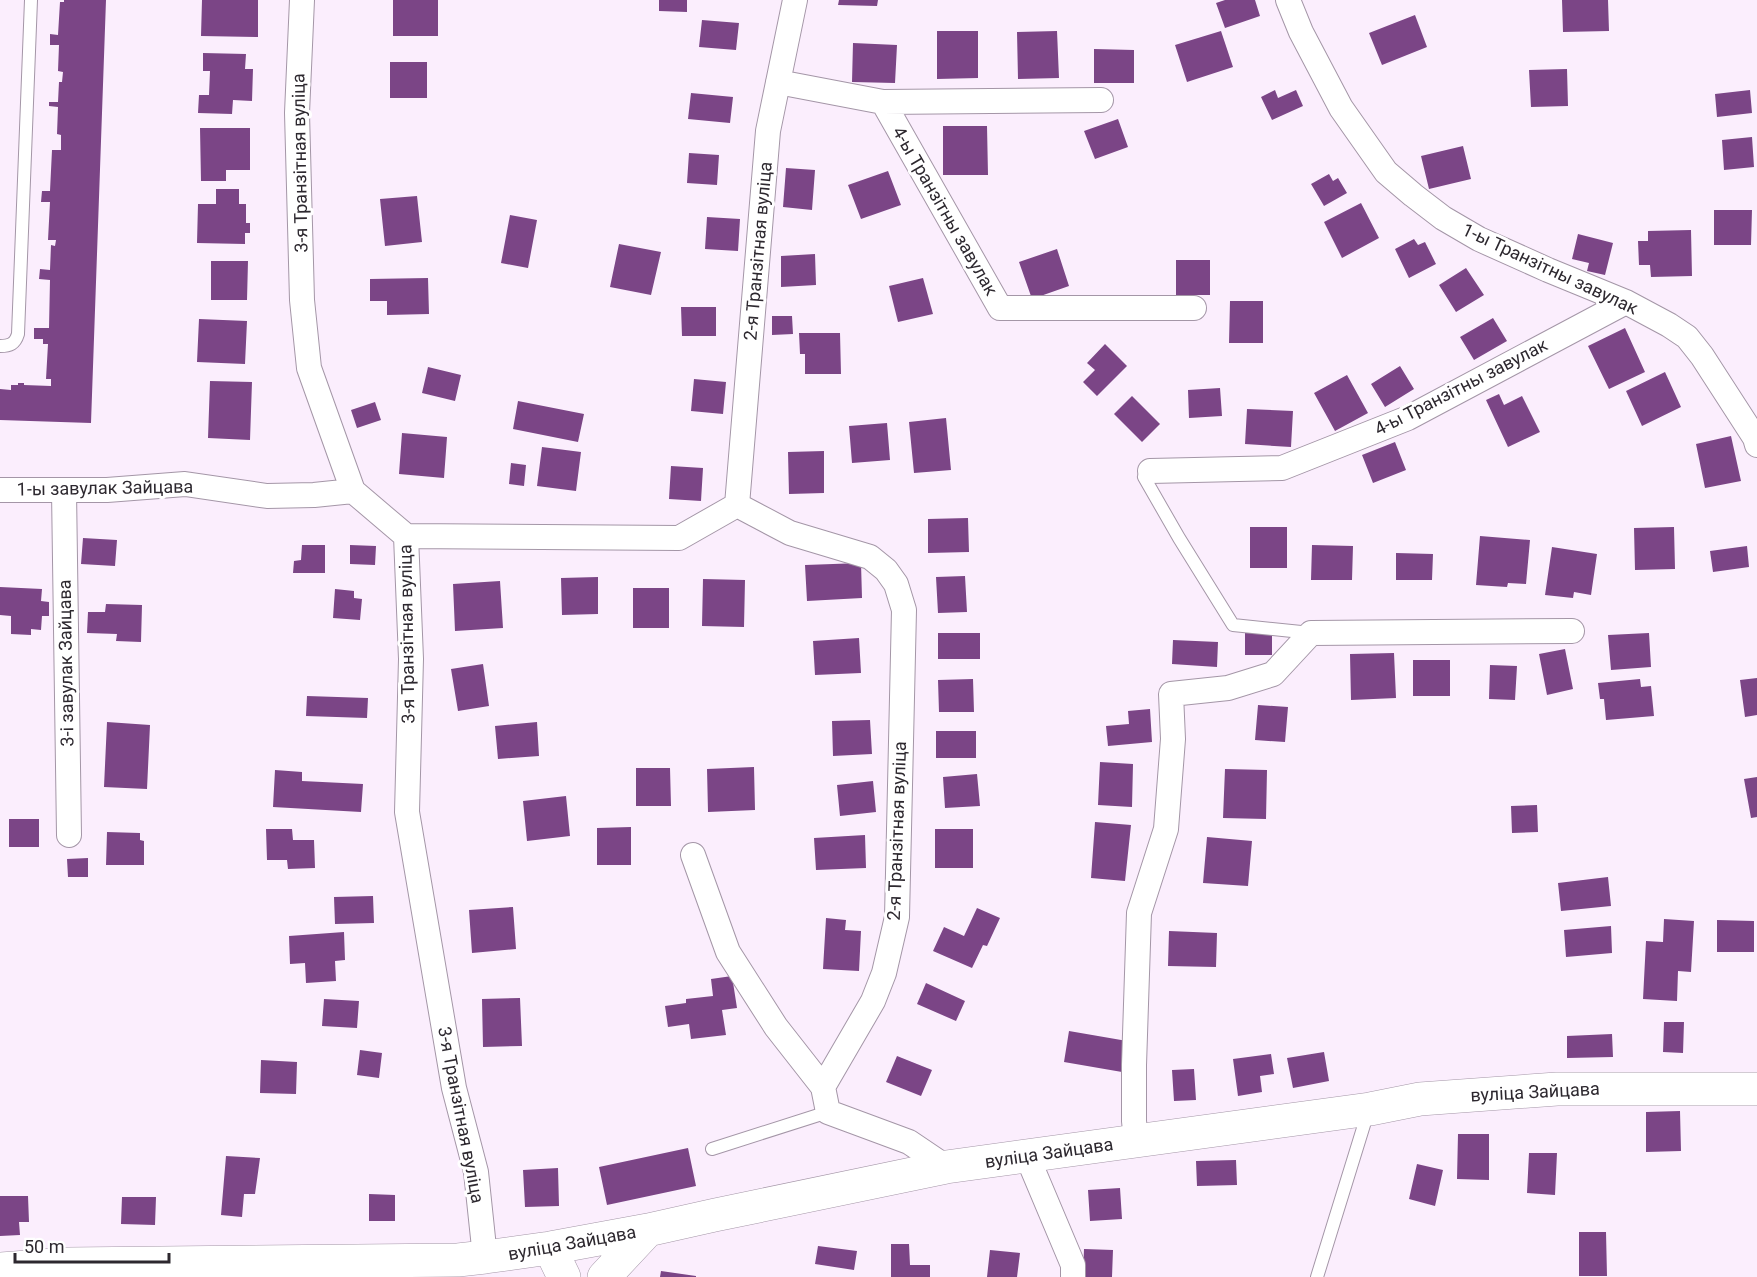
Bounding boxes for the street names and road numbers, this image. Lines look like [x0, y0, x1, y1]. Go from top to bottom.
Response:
street label: 3-я Транзітная вуліца [287, 73, 312, 253]
street label: 4-ы Транзітны завулак [888, 123, 1003, 299]
street label: 2-я Транзітная вуліца [739, 161, 776, 341]
street label: 1-ы Транзітны завулак [1459, 219, 1642, 319]
street label: 4-ы Транзітны завулак [1371, 334, 1551, 439]
street label: 1-ы завулак Зайцава [17, 475, 193, 500]
street label: 3-я Транзітная вуліца [394, 544, 419, 724]
street label: 3-і завулак Зайцава [54, 579, 77, 747]
street label: 2-я Транзітная вуліца [883, 741, 910, 921]
street label: 3-я Транзітная вуліца [434, 1025, 489, 1205]
street label: вуліца Зайцава [1470, 1078, 1600, 1105]
street label: вуліца Зайцава [983, 1133, 1115, 1172]
street label: вуліца Зайцава [506, 1221, 637, 1264]

